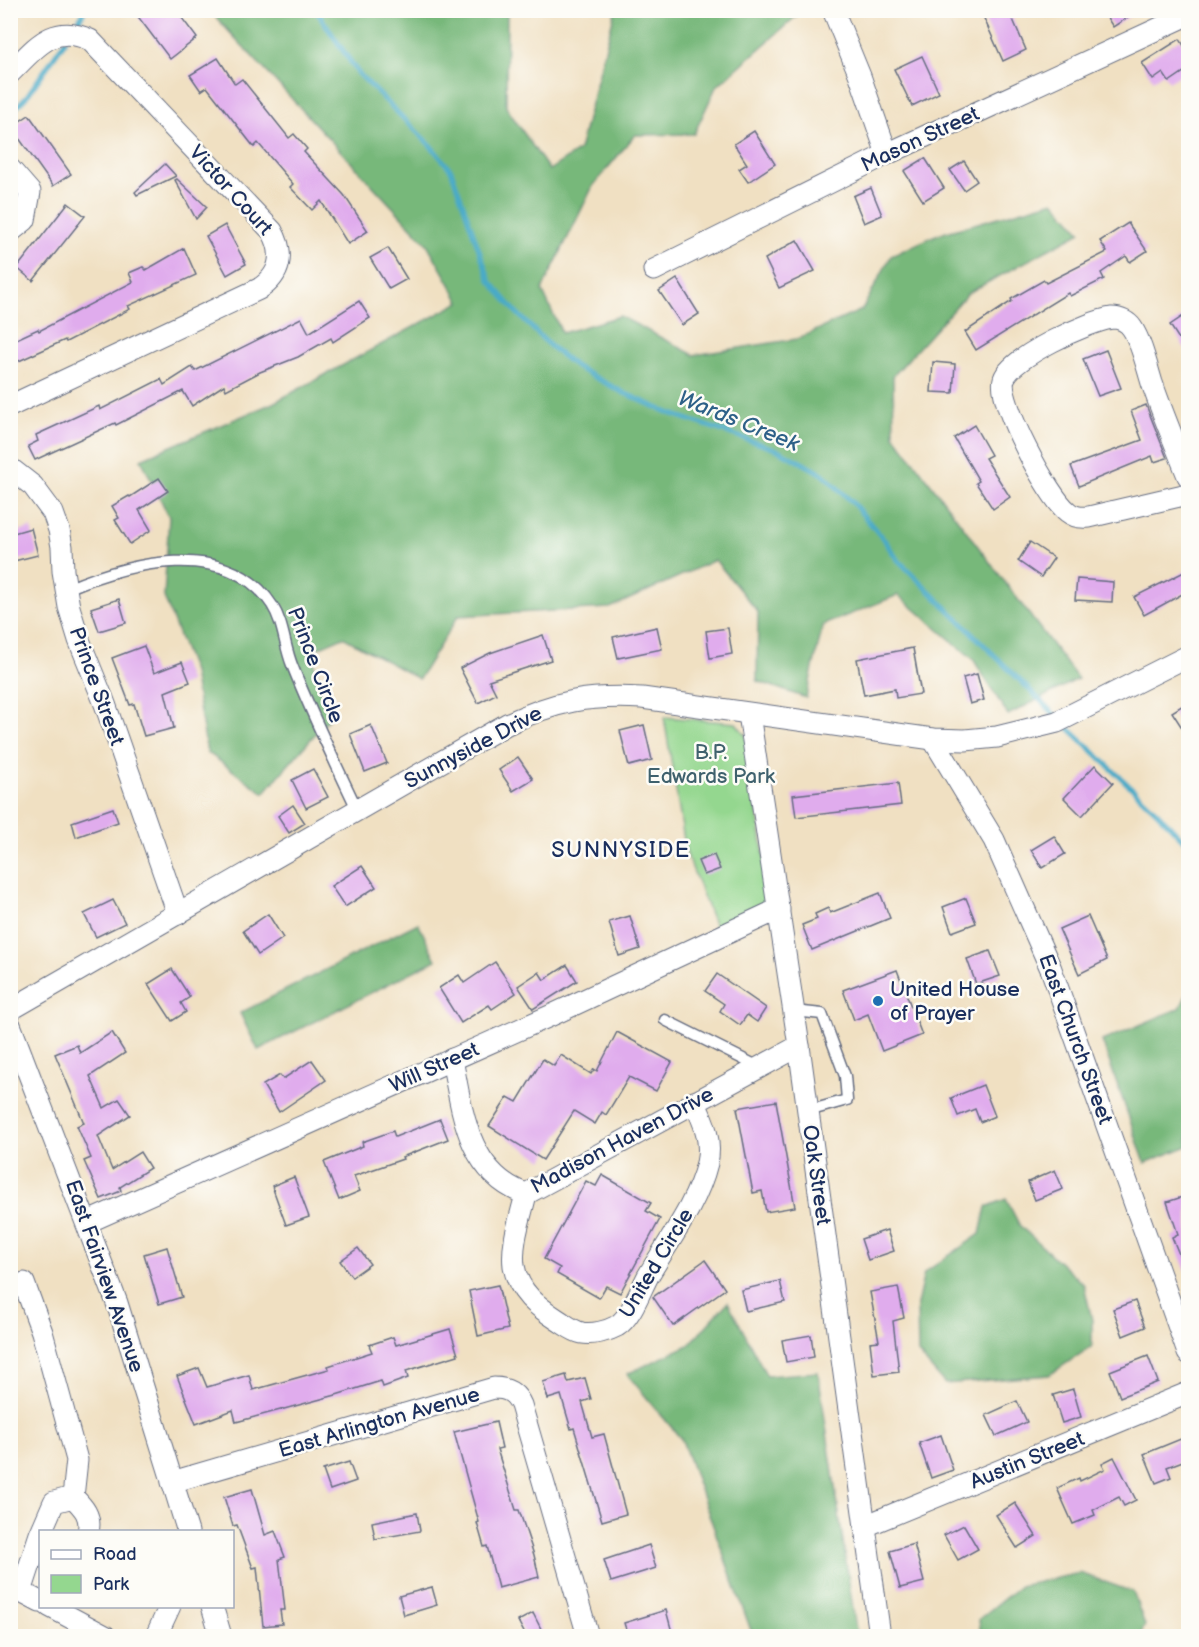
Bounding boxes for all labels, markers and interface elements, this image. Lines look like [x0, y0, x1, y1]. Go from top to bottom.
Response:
street label: Mason Street [857, 101, 984, 178]
street label: Victor Court [184, 140, 278, 241]
water label: Wards Creek [674, 385, 804, 458]
street label: Prince Circle [282, 604, 349, 727]
street label: Prince Street [64, 624, 130, 749]
street label: Sunnyside Drive [400, 701, 546, 794]
park label: B.P. Edwards Park [647, 740, 776, 789]
district label: SUNNYSIDE [551, 837, 691, 864]
street label: East Church Street [1033, 951, 1118, 1128]
place label: United House of Prayer [890, 977, 1020, 1026]
marker: United House of Prayer [871, 994, 885, 1008]
street label: Will Street [386, 1036, 483, 1098]
street label: Madison Haven Drive [527, 1082, 718, 1199]
street label: Oak Street [797, 1123, 836, 1227]
street label: East Fairview Avenue [60, 1177, 149, 1376]
street label: United Circle [614, 1204, 699, 1323]
street label: East Arlington Avenue [276, 1382, 483, 1463]
street label: Austin Street [966, 1426, 1088, 1495]
legend [39, 1530, 234, 1608]
text: Road [93, 1544, 137, 1565]
text: Park [93, 1574, 129, 1595]

